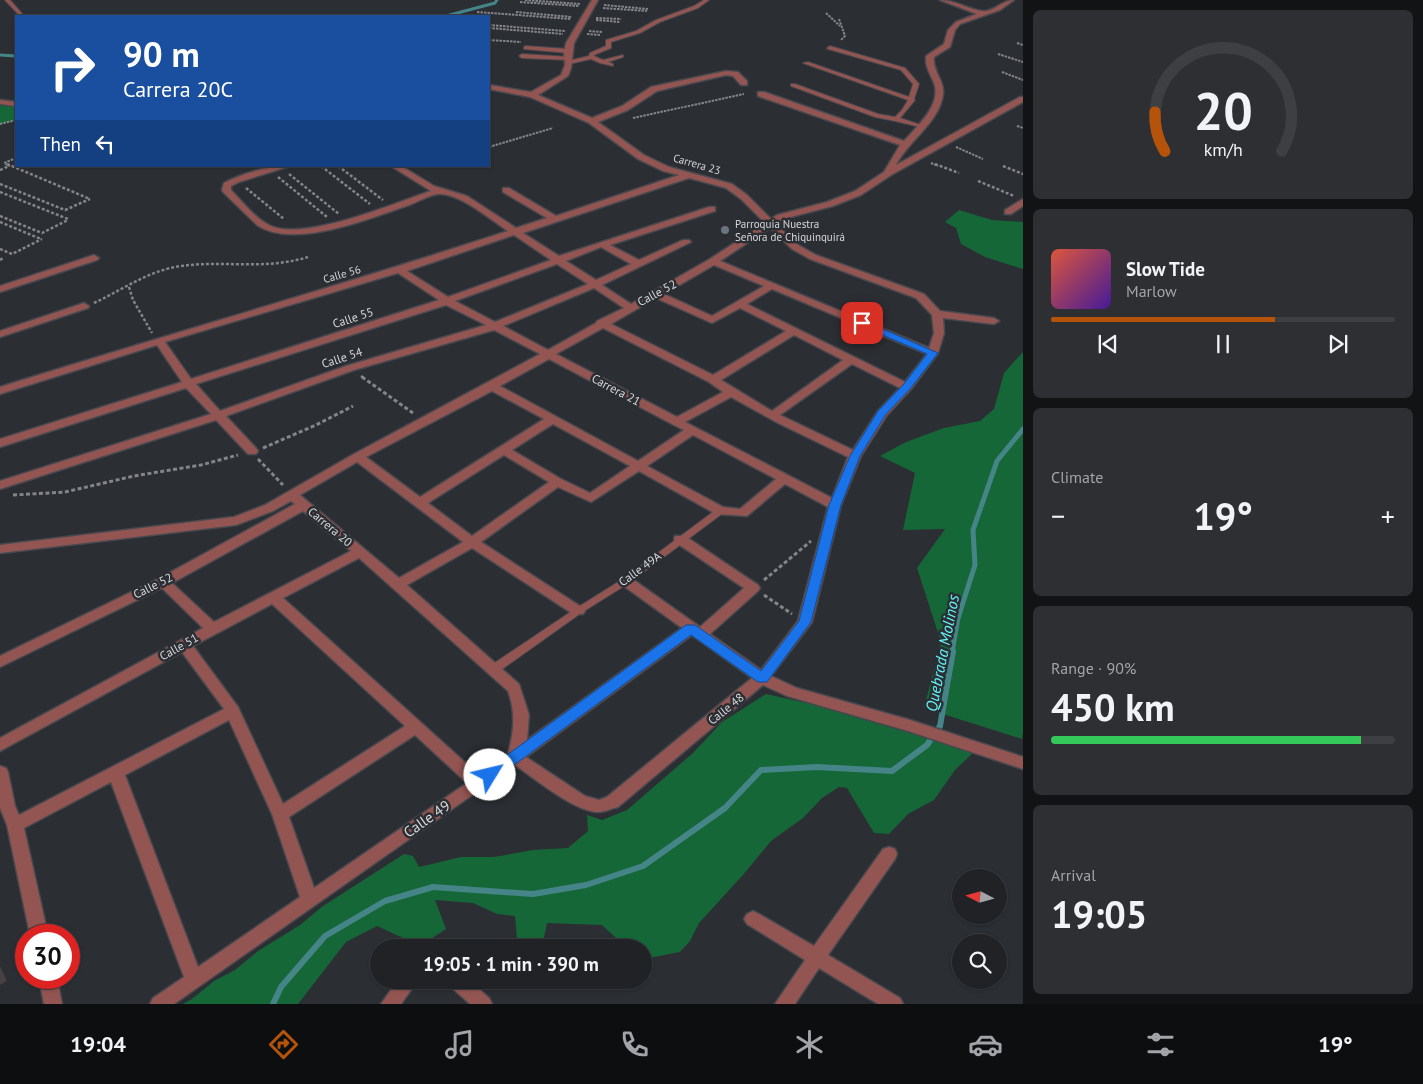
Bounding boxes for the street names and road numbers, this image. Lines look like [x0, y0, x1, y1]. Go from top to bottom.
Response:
street label: Carrera 23 [672, 151, 722, 177]
street label: Calle 56 [322, 262, 362, 286]
street label: Calle 52 [635, 276, 679, 309]
street label: Calle 55 [331, 304, 375, 331]
street label: Calle 54 [320, 344, 365, 371]
street label: Carrera 21 [589, 370, 643, 409]
street label: Carrera 20 [305, 504, 356, 550]
street label: Calle 49A [615, 548, 664, 589]
street label: Calle 52 [131, 569, 175, 602]
street label: Calle 51 [157, 630, 201, 663]
street label: Calle 48 [705, 690, 747, 728]
street label: Calle 49 [400, 796, 454, 841]

